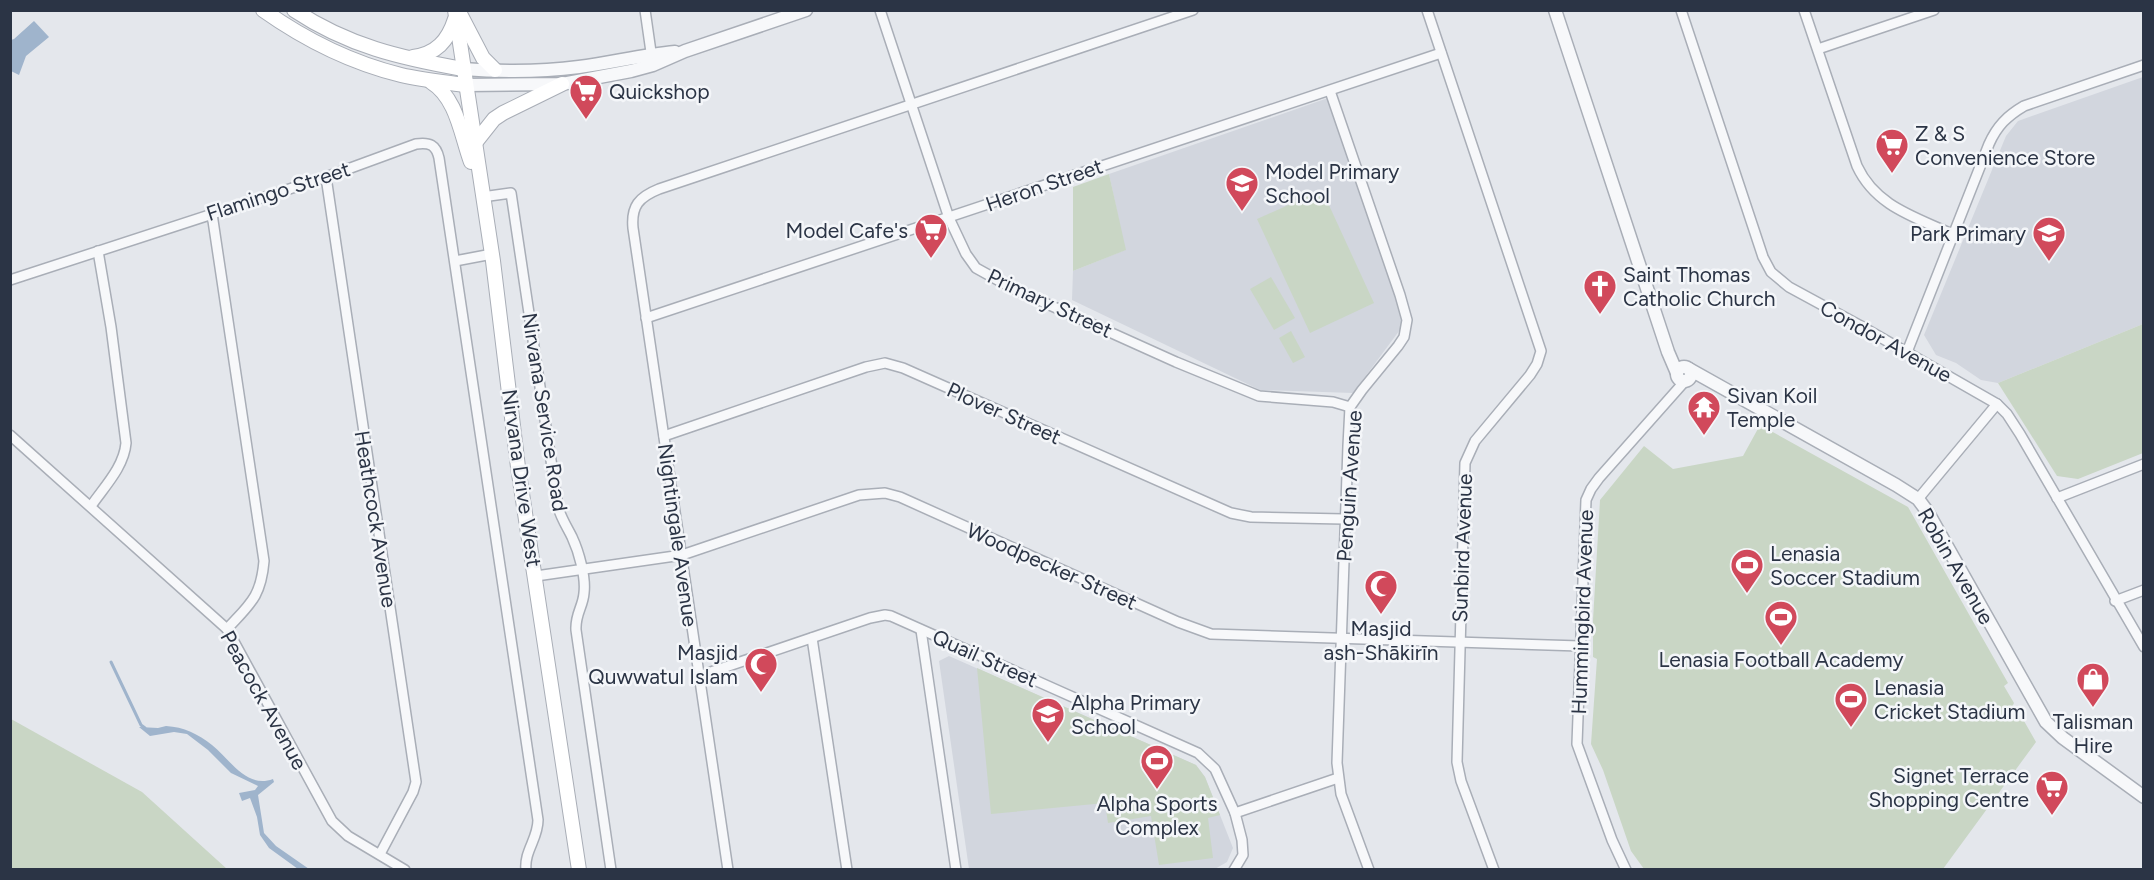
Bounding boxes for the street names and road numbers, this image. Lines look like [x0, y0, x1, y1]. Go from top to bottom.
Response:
street label: Heron Street [982, 153, 1106, 217]
street label: Flamingo Street [203, 156, 353, 226]
street label: Primary Street [984, 263, 1116, 343]
street label: Condor Avenue [1816, 294, 1956, 388]
street label: Nirvana Service Road [517, 311, 573, 513]
street label: Plover Street [943, 377, 1065, 449]
street label: Nirvana Drive West [497, 387, 547, 569]
street label: Penguin Avenue [1331, 409, 1367, 563]
street label: Heathcock Avenue [350, 429, 402, 609]
street label: Nightingale Avenue [653, 442, 703, 628]
street label: Sunbird Avenue [1447, 473, 1477, 623]
street label: Robin Avenue [1913, 503, 1999, 629]
street label: Hummingbird Avenue [1566, 509, 1598, 715]
street label: Woodpecker Street [963, 517, 1141, 615]
street label: Quail Street [929, 624, 1041, 692]
street label: Peacock Avenue [215, 626, 313, 774]

